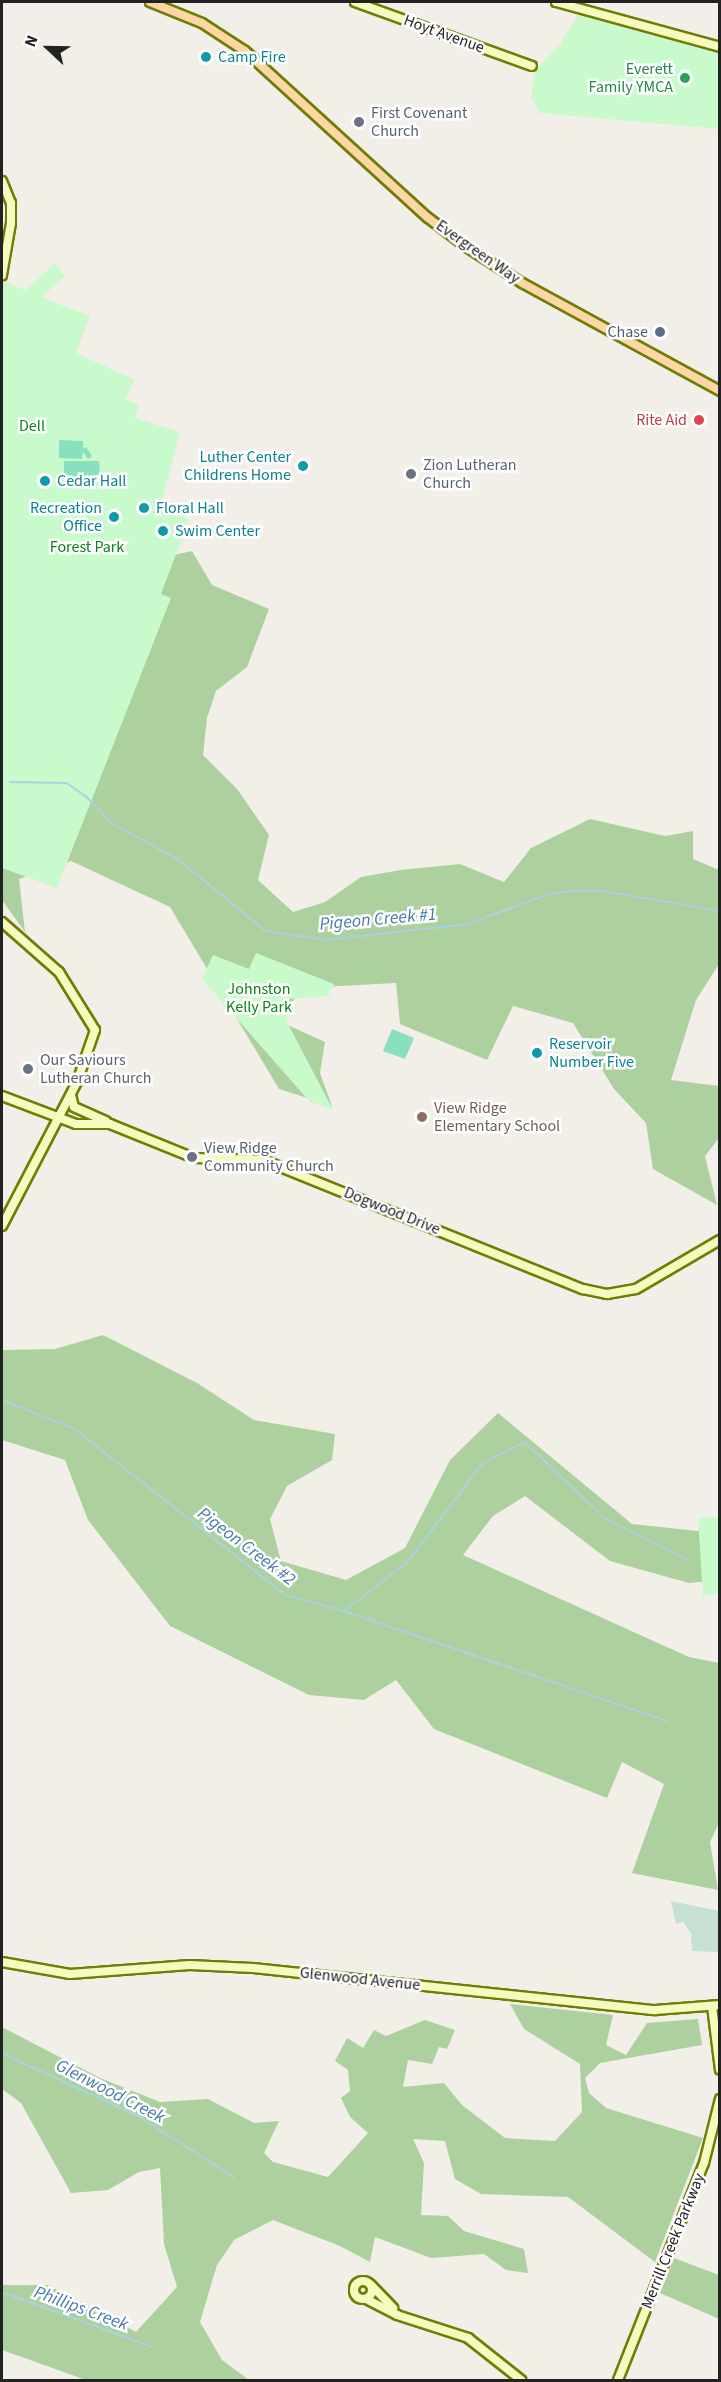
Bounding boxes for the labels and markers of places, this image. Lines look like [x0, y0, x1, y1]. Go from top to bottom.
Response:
place label: Camp Fire [218, 47, 286, 67]
marker: Camp Fire [199, 50, 213, 64]
place label: Everett Family YMCA [589, 59, 673, 97]
marker: Everett Family YMCA [678, 71, 692, 85]
place label: First Covenant Church [371, 103, 467, 141]
marker: First Covenant Church [352, 115, 366, 129]
place label: Chase [607, 322, 648, 342]
marker: Chase [653, 325, 667, 339]
place label: Rite Aid [636, 410, 687, 430]
marker: Rite Aid [692, 413, 706, 427]
place label: Luther Center Childrens Home [184, 447, 291, 485]
place label: Zion Lutheran Church [423, 455, 517, 493]
marker: Luther Center Childrens Home [296, 459, 310, 473]
marker: Zion Lutheran Church [404, 467, 418, 481]
place label: Cedar Hall [57, 471, 126, 491]
marker: Cedar Hall [38, 474, 52, 488]
place label: Recreation Office [30, 498, 102, 536]
place label: Floral Hall [156, 498, 224, 518]
marker: Floral Hall [137, 501, 151, 515]
marker: Recreation Office [107, 510, 121, 524]
place label: Swim Center [175, 521, 260, 541]
marker: Swim Center [156, 524, 170, 538]
place label: Reservoir Number Five [549, 1034, 634, 1072]
marker: Reservoir Number Five [530, 1046, 544, 1060]
place label: Our Saviours Lutheran Church [40, 1050, 151, 1088]
marker: Our Saviours Lutheran Church [21, 1062, 35, 1076]
place label: View Ridge Elementary School [434, 1098, 560, 1136]
marker: View Ridge Elementary School [415, 1110, 429, 1124]
place label: View Ridge Community Church [204, 1138, 334, 1176]
marker: View Ridge Community Church [185, 1150, 199, 1164]

